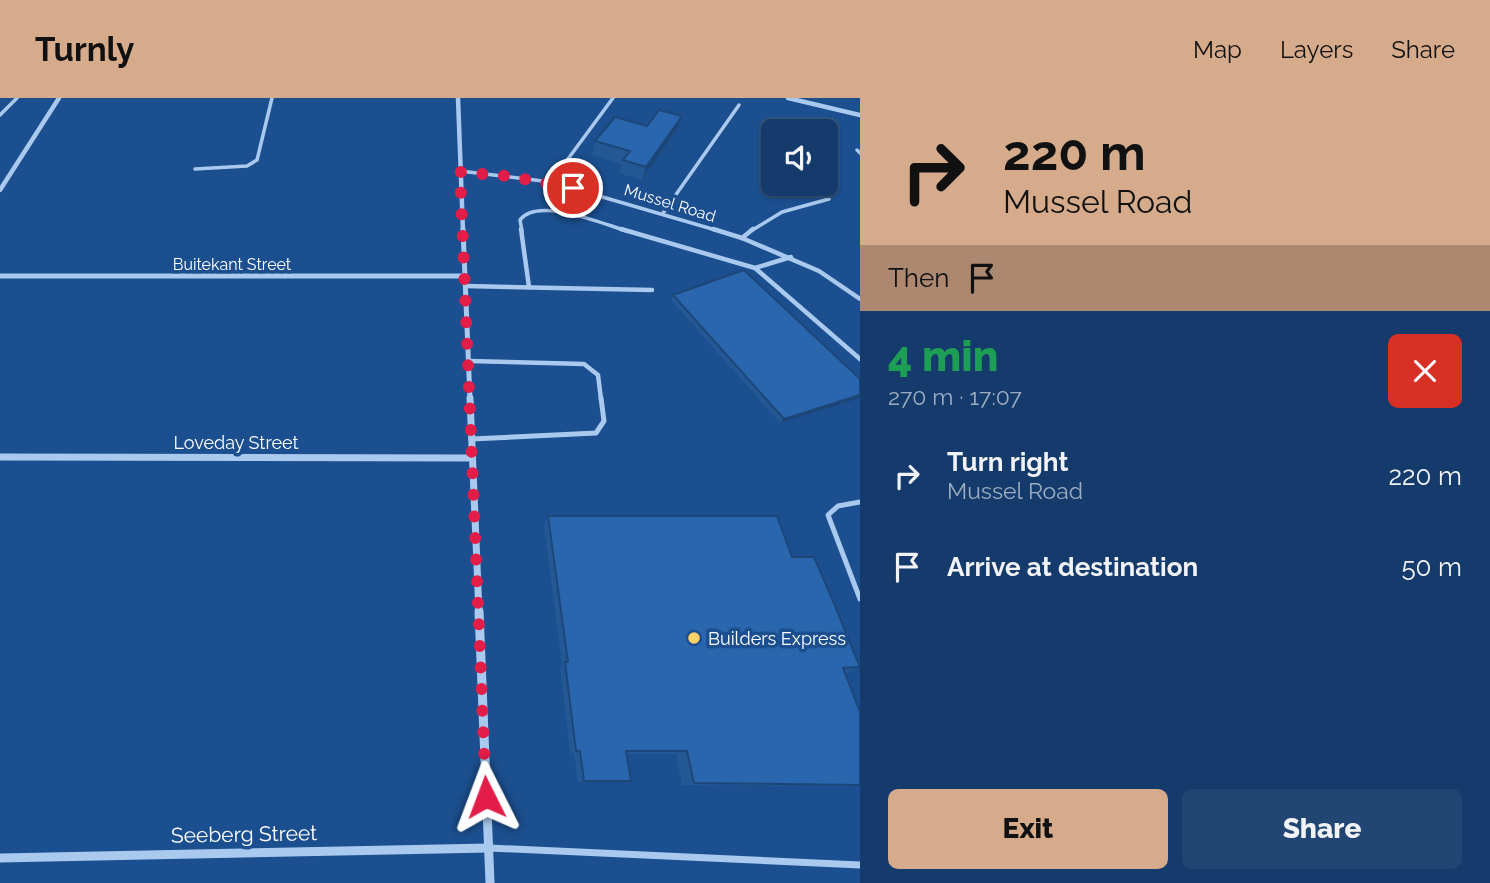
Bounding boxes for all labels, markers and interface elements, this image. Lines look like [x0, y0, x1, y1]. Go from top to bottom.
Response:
text: Turnly [35, 30, 134, 69]
text: Map [1193, 35, 1242, 64]
text: Layers [1280, 35, 1353, 64]
text: Share [1391, 35, 1455, 64]
map controls [761, 119, 838, 196]
button: sound [761, 119, 838, 196]
text: 220 m [1003, 124, 1146, 181]
icon: right [888, 126, 979, 217]
pin [543, 158, 603, 218]
icon: arrive [554, 169, 592, 207]
street label: Mussel Road [622, 180, 718, 226]
text: Mussel Road [1003, 183, 1192, 220]
street label: Buitekant Street [173, 255, 292, 274]
icon: arrive [963, 259, 1001, 297]
text: Then [888, 263, 949, 293]
text: 4 min [888, 332, 998, 381]
button: close [1388, 334, 1462, 408]
text: 270 m · 17:07 [888, 383, 1022, 410]
street label: Loveday Street [174, 432, 299, 453]
text: Turn right [947, 447, 1068, 477]
icon: right [888, 457, 926, 495]
text: 220 m [1388, 461, 1462, 491]
text: Mussel Road [947, 477, 1083, 504]
icon: arrive [888, 548, 926, 586]
text: Arrive at destination [947, 552, 1198, 582]
text: 50 m [1401, 552, 1462, 582]
place label: Builders Express [708, 628, 846, 649]
marker: Builders Express [686, 630, 702, 646]
position arrow [449, 760, 523, 834]
button: Exit [888, 789, 1168, 869]
button: Share [1182, 789, 1462, 869]
street label: Seeberg Street [171, 820, 317, 848]

